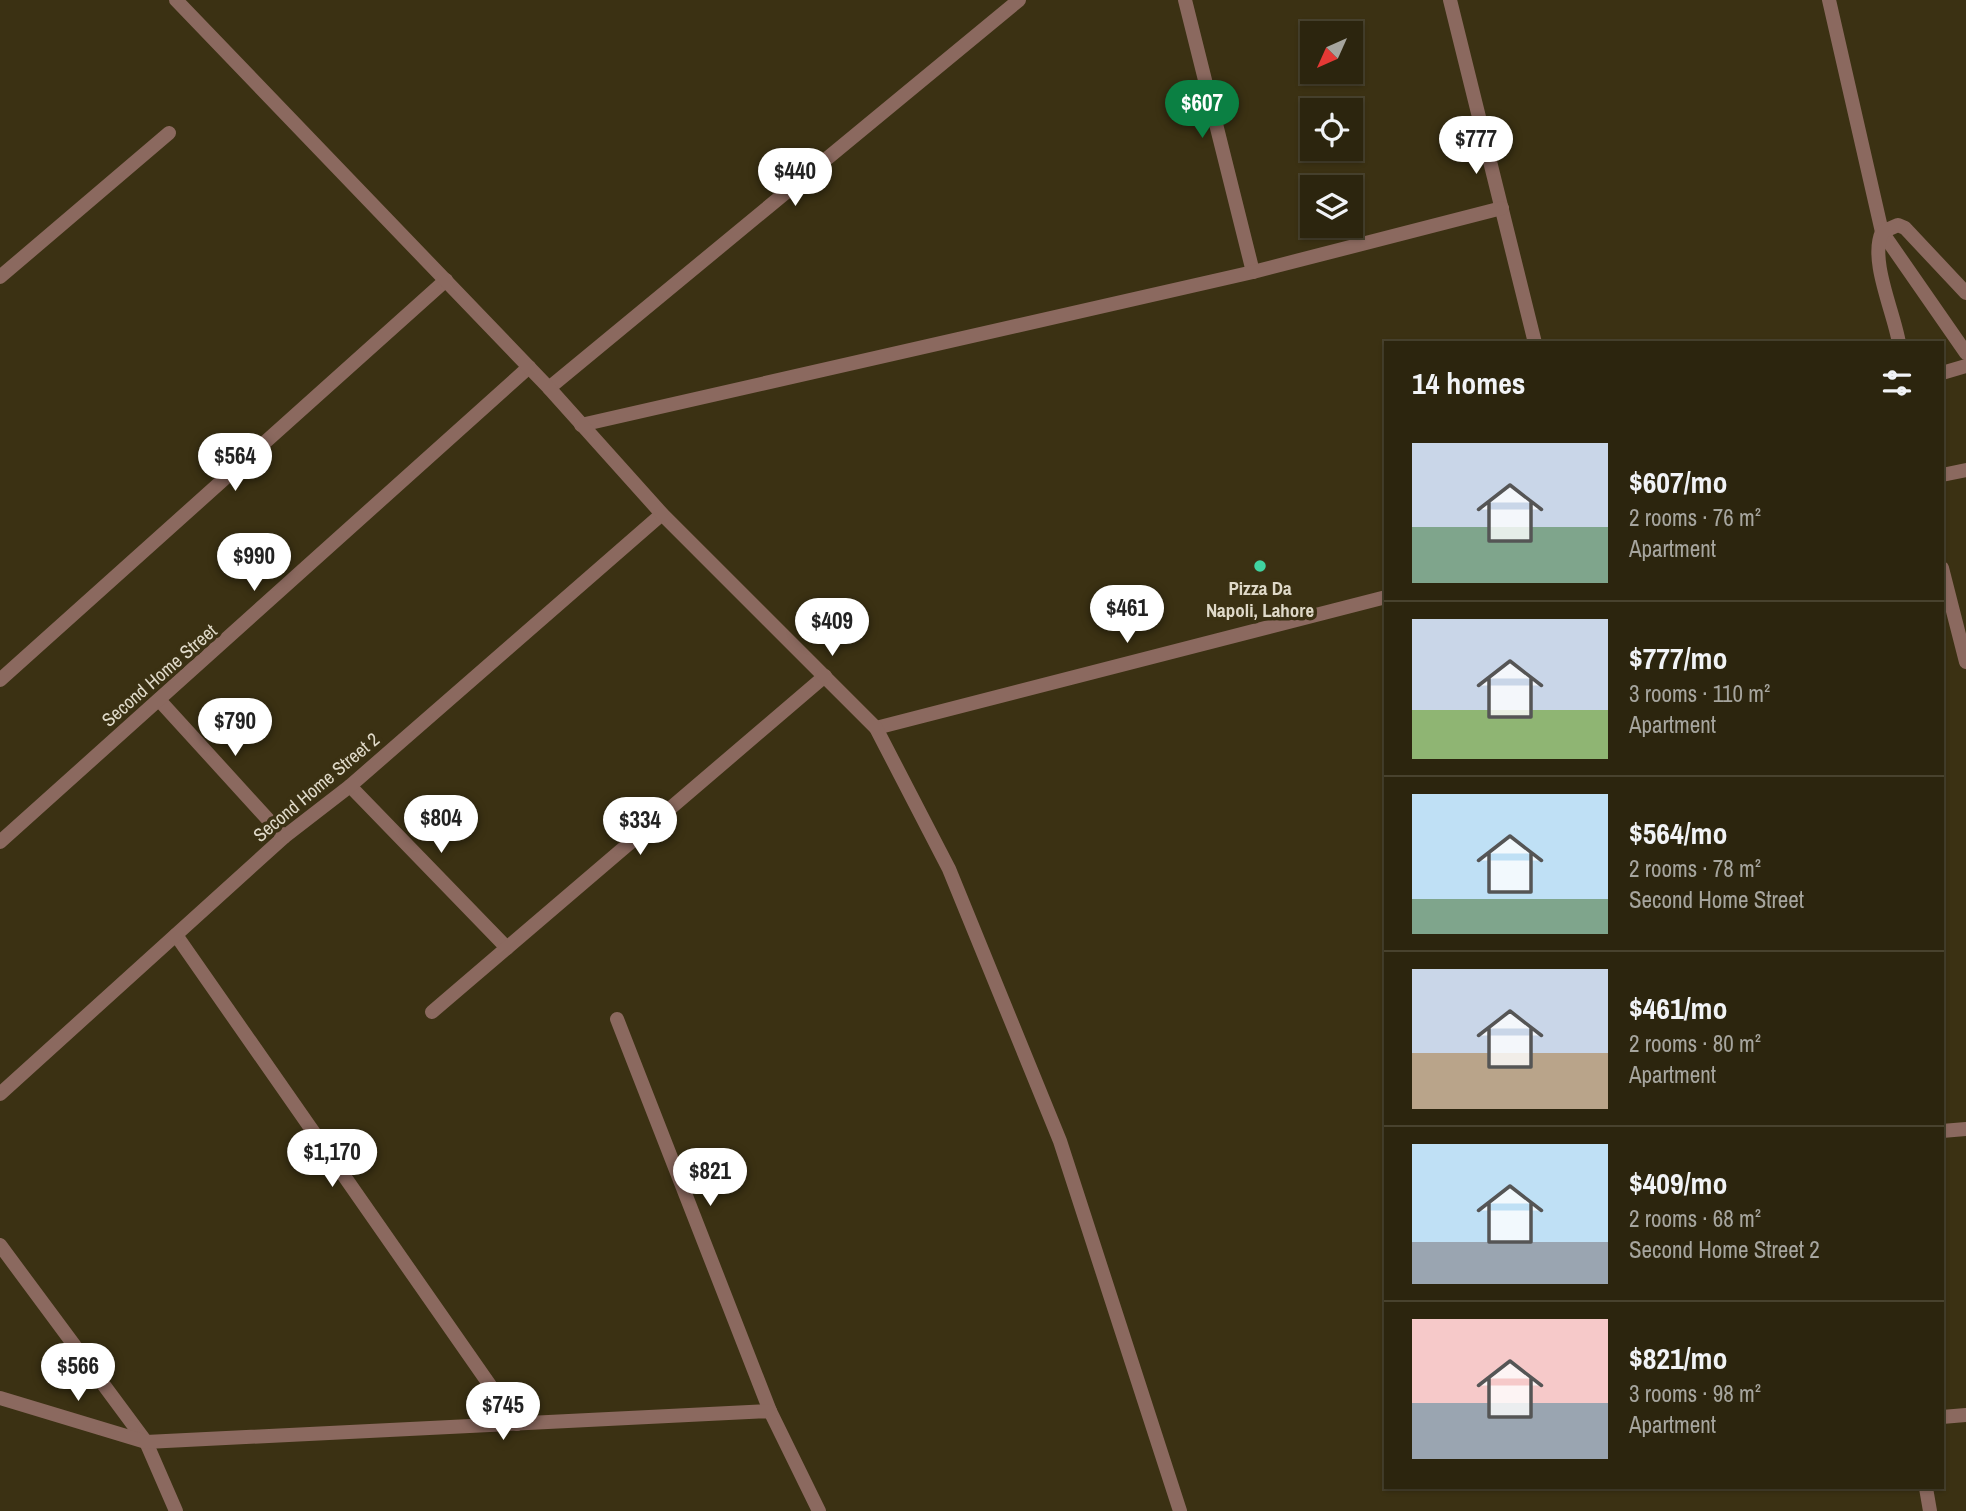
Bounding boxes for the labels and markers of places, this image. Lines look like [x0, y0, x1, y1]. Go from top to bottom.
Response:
pin: $607 [1161, 80, 1243, 140]
pin: $777 [1435, 116, 1517, 176]
pin: $440 [754, 148, 836, 208]
pin: $564 [194, 434, 276, 493]
pin: $990 [213, 534, 295, 593]
marker: Pizza Da Napoli, Lahore [1252, 558, 1268, 574]
place label: Pizza Da Napoli, Lahore [1206, 575, 1314, 623]
pin: $461 [1086, 586, 1168, 645]
pin: $409 [791, 598, 873, 658]
pin: $790 [194, 698, 276, 758]
pin: $804 [400, 796, 482, 855]
pin: $334 [599, 798, 681, 857]
pin: $1,170 [275, 1130, 389, 1189]
pin: $821 [669, 1148, 751, 1208]
pin: $566 [37, 1344, 119, 1403]
pin: $745 [462, 1382, 544, 1442]

